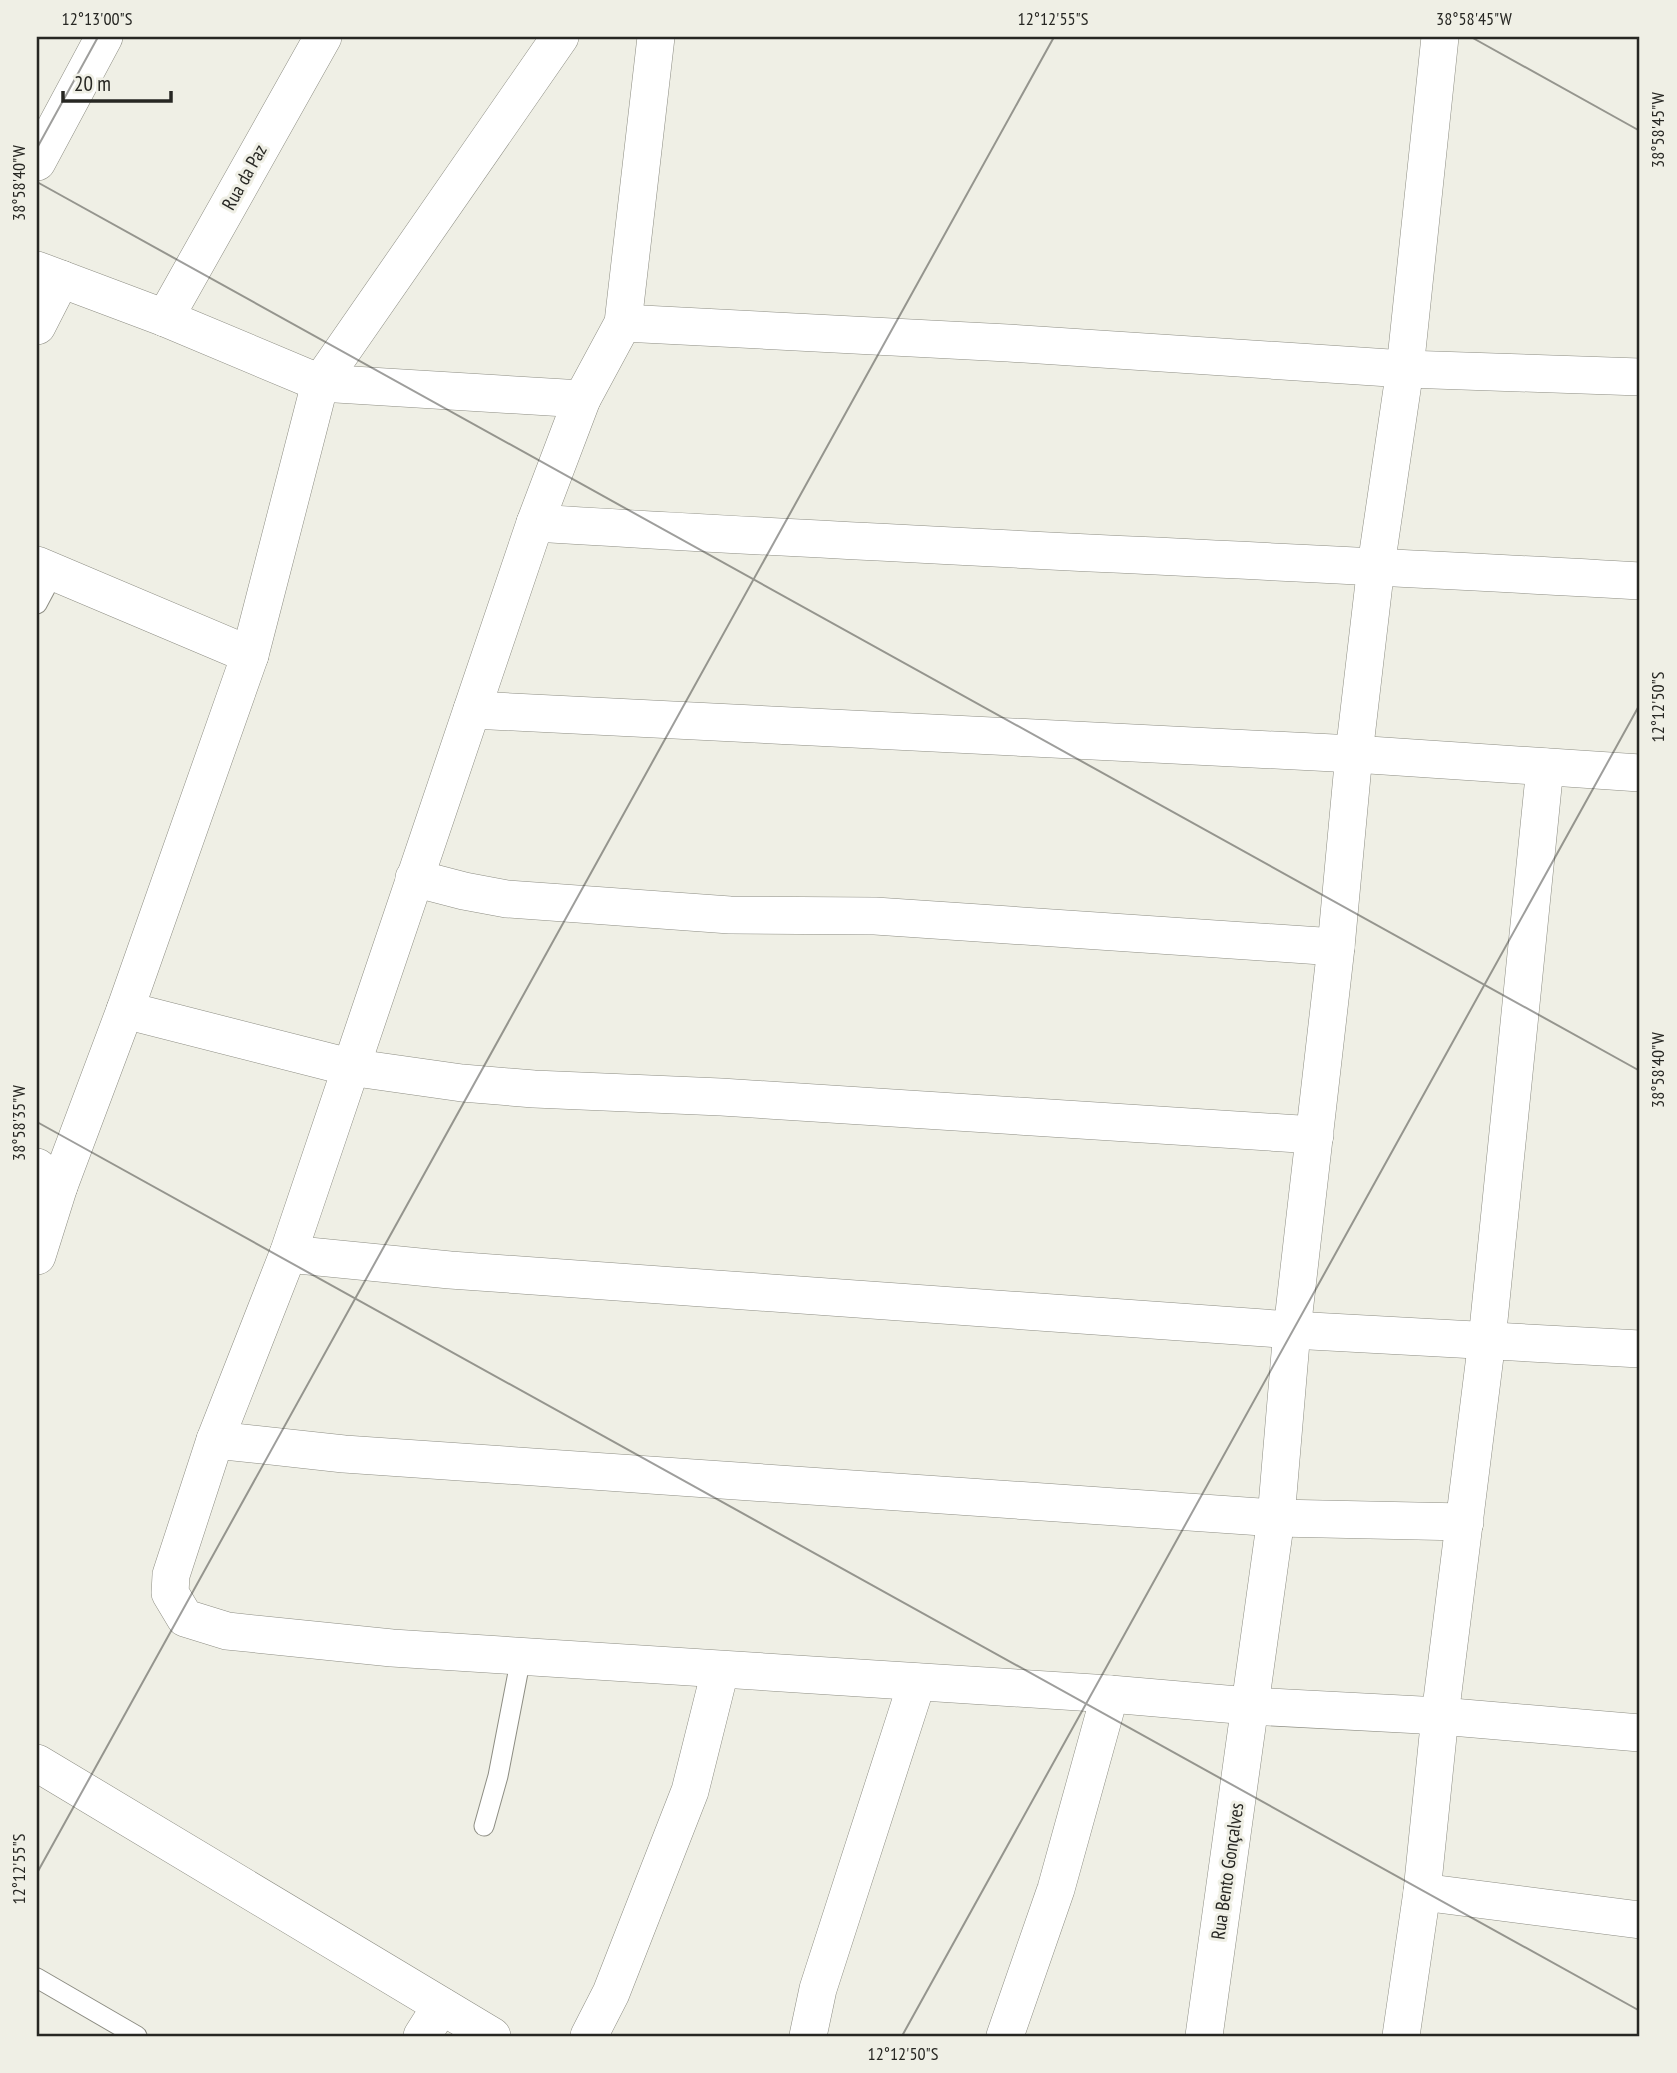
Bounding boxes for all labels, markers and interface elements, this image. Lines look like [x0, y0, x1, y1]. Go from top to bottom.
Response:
text: 12°13'00"S [62, 7, 133, 30]
text: 12°12'55"S [1018, 7, 1089, 30]
text: 38°58'45"W [1436, 7, 1512, 30]
scale bar [63, 60, 172, 104]
text: 20 m [74, 70, 111, 97]
text: 38°58'45"W [1646, 92, 1669, 168]
street label: Rua da Paz [216, 140, 272, 214]
text: 38°58'40"W [7, 145, 30, 221]
text: 12°12'50"S [1646, 671, 1669, 742]
text: 38°58'40"W [1646, 1032, 1669, 1108]
text: 38°58'35"W [7, 1085, 30, 1161]
street label: Rua Bento Gonçalves [1206, 1801, 1248, 1941]
text: 12°12'55"S [7, 1833, 30, 1904]
text: 12°12'50"S [868, 2042, 939, 2065]

